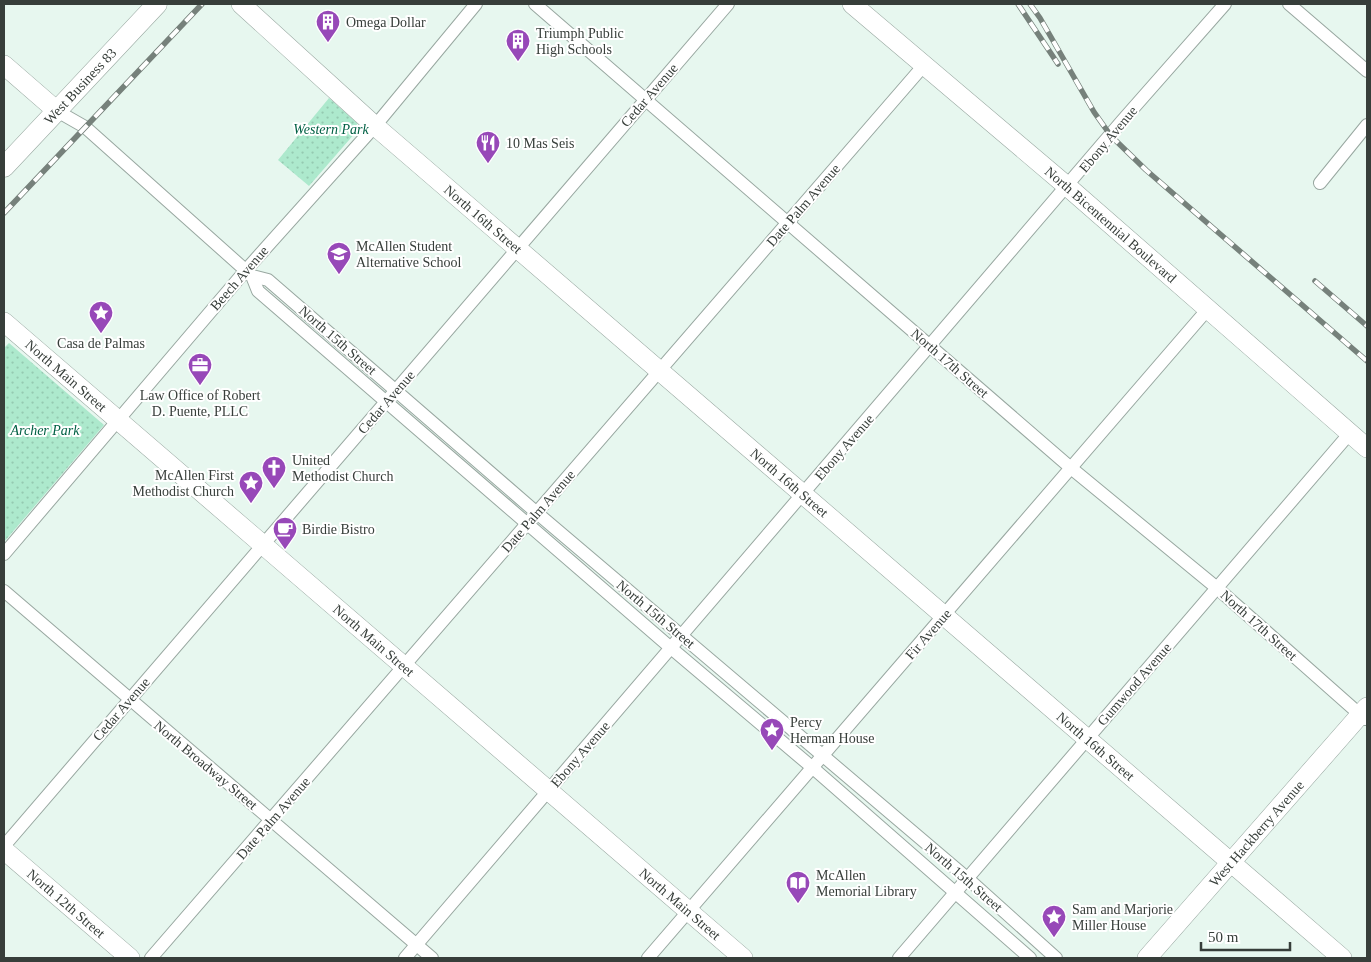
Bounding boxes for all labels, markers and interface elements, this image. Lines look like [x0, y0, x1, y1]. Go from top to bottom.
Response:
building icon: Omega Dollar [315, 9, 341, 43]
place label: Omega Dollar [346, 15, 426, 30]
place label: Triumph Public High Schools [536, 26, 624, 57]
building icon: Triumph Public High Schools [505, 28, 531, 62]
street label: West Business 83 [41, 45, 119, 127]
street label: Cedar Avenue [618, 61, 681, 130]
street label: Ebony Avenue [1076, 103, 1140, 175]
park label: Western Park [293, 122, 369, 137]
restaurant icon: 10 Mas Seis [475, 130, 501, 164]
place label: 10 Mas Seis [506, 136, 574, 151]
street label: Date Palm Avenue [764, 161, 843, 249]
street label: North Bicentennial Boulevard [1042, 164, 1179, 286]
street label: North 16th Street [441, 182, 525, 257]
place label: McAllen Student Alternative School [356, 239, 461, 270]
school or university icon: McAllen Student Alternative School [326, 241, 352, 275]
street label: Beech Avenue [207, 243, 271, 314]
place icon: Casa de Palmas [88, 300, 114, 334]
street label: North 15th Street [296, 303, 379, 378]
street label: North 17th Street [908, 326, 991, 401]
place label: Casa de Palmas [57, 336, 145, 351]
street label: North Main Street [22, 337, 109, 415]
office icon: Law Office of Robert D. Puente, PLLC [187, 352, 213, 386]
street label: Cedar Avenue [355, 368, 418, 437]
place label: Law Office of Robert D. Puente, PLLC [140, 388, 260, 419]
street label: Ebony Avenue [812, 412, 877, 483]
park label: Archer Park [9, 423, 80, 438]
street label: North 16th Street [747, 446, 831, 520]
place label: United Methodist Church [292, 453, 394, 484]
church icon: United Methodist Church [261, 455, 287, 489]
street label: Date Palm Avenue [499, 467, 578, 555]
place label: McAllen First Methodist Church [133, 468, 234, 499]
place icon: McAllen First Methodist Church [238, 470, 264, 504]
cafe icon: Birdie Bistro [272, 516, 298, 550]
place label: Birdie Bistro [302, 522, 375, 537]
street label: North 15th Street [614, 577, 698, 651]
street label: North 17th Street [1218, 587, 1300, 664]
street label: North Main Street [330, 602, 417, 680]
street label: Fir Avenue [903, 606, 954, 662]
street label: Gumwood Avenue [1094, 640, 1174, 729]
street label: Cedar Avenue [90, 675, 153, 744]
street label: North 16th Street [1054, 709, 1137, 784]
place label: Percy Herman House [790, 715, 874, 746]
place icon: Percy Herman House [759, 717, 785, 751]
street label: North Broadway Street [151, 718, 260, 813]
street label: Ebony Avenue [548, 719, 613, 790]
street label: Date Palm Avenue [234, 774, 313, 862]
street label: West Hackberry Avenue [1206, 778, 1307, 889]
street label: North 15th Street [922, 840, 1005, 915]
street label: North Main Street [636, 865, 723, 943]
street label: North 12th Street [24, 866, 108, 941]
place label: McAllen Memorial Library [816, 868, 917, 899]
library icon: McAllen Memorial Library [785, 870, 811, 904]
place label: Sam and Marjorie Miller House [1072, 902, 1173, 933]
place icon: Sam and Marjorie Miller House [1041, 904, 1067, 938]
scale bar [1201, 920, 1290, 952]
text: 50 m [1208, 929, 1239, 945]

